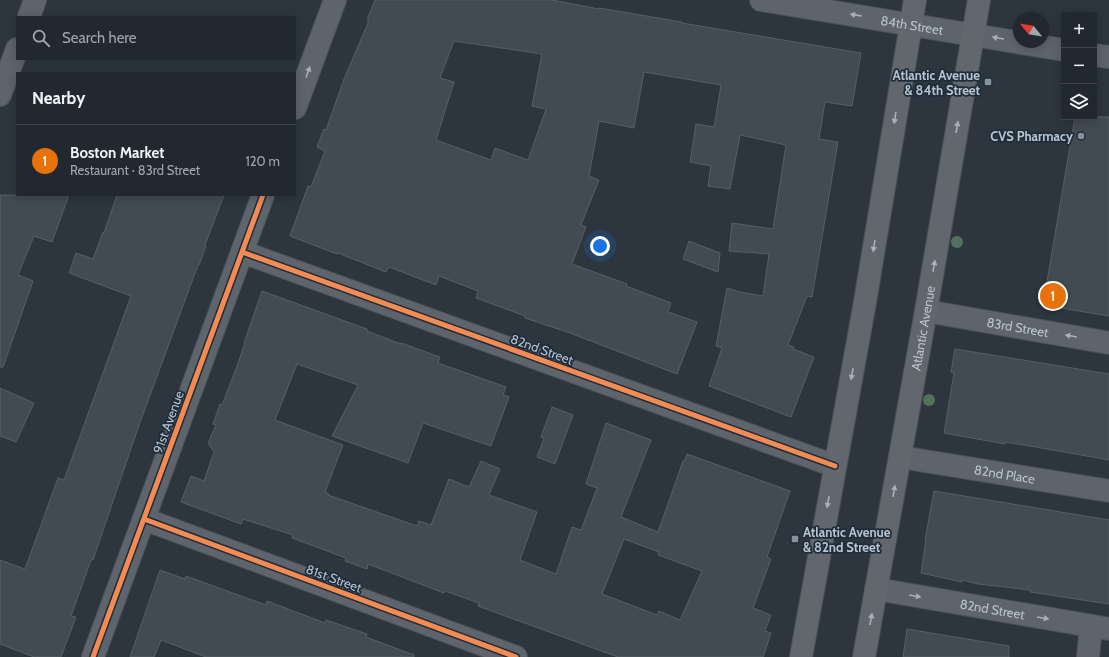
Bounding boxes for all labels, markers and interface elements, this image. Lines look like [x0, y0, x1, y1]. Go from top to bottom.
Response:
one-way arrow [850, 12, 862, 18]
street label: 84th Street [879, 12, 945, 38]
north arrow [1013, 12, 1049, 48]
map controls [1061, 12, 1097, 120]
button: + [1061, 12, 1097, 48]
search box [16, 16, 296, 60]
icon: search [30, 27, 52, 49]
text: Search here [62, 29, 137, 47]
one-way arrow [992, 35, 1004, 41]
button: − [1061, 48, 1097, 84]
one-way arrow [306, 65, 312, 77]
place label: Atlantic Avenue & 84th Street [893, 67, 981, 98]
marker: Atlantic Avenue & 84th Street [983, 77, 993, 87]
button: layers [1061, 84, 1097, 120]
text: Nearby [32, 88, 85, 108]
one-way arrow [892, 112, 898, 124]
one-way arrow [955, 121, 961, 133]
place label: CVS Pharmacy [990, 128, 1073, 144]
marker: CVS Pharmacy [1076, 131, 1086, 141]
text: Boston Market [70, 144, 164, 162]
text: 1 [43, 153, 47, 169]
text: 120 m [246, 153, 280, 169]
text: Restaurant · 83rd Street [70, 162, 200, 178]
your location [590, 236, 610, 256]
one-way arrow [871, 240, 877, 252]
one-way arrow [931, 260, 937, 272]
pin: 1 [1040, 281, 1066, 311]
street label: Atlantic Avenue [907, 284, 938, 372]
street label: 83rd Street [985, 314, 1050, 340]
street label: 82nd Street [508, 330, 576, 368]
one-way arrow [1065, 333, 1077, 339]
one-way arrow [848, 368, 854, 380]
street label: 91st Avenue [149, 388, 187, 456]
street label: 82nd Place [973, 461, 1037, 487]
one-way arrow [892, 485, 898, 497]
one-way arrow [825, 496, 831, 508]
place label: Atlantic Avenue & 82nd Street [803, 524, 891, 555]
marker: Atlantic Avenue & 82nd Street [790, 534, 800, 544]
street label: 81st Street [304, 561, 365, 596]
one-way arrow [909, 593, 921, 599]
street label: 82nd Street [959, 596, 1027, 623]
one-way arrow [868, 612, 874, 625]
one-way arrow [1037, 615, 1049, 621]

